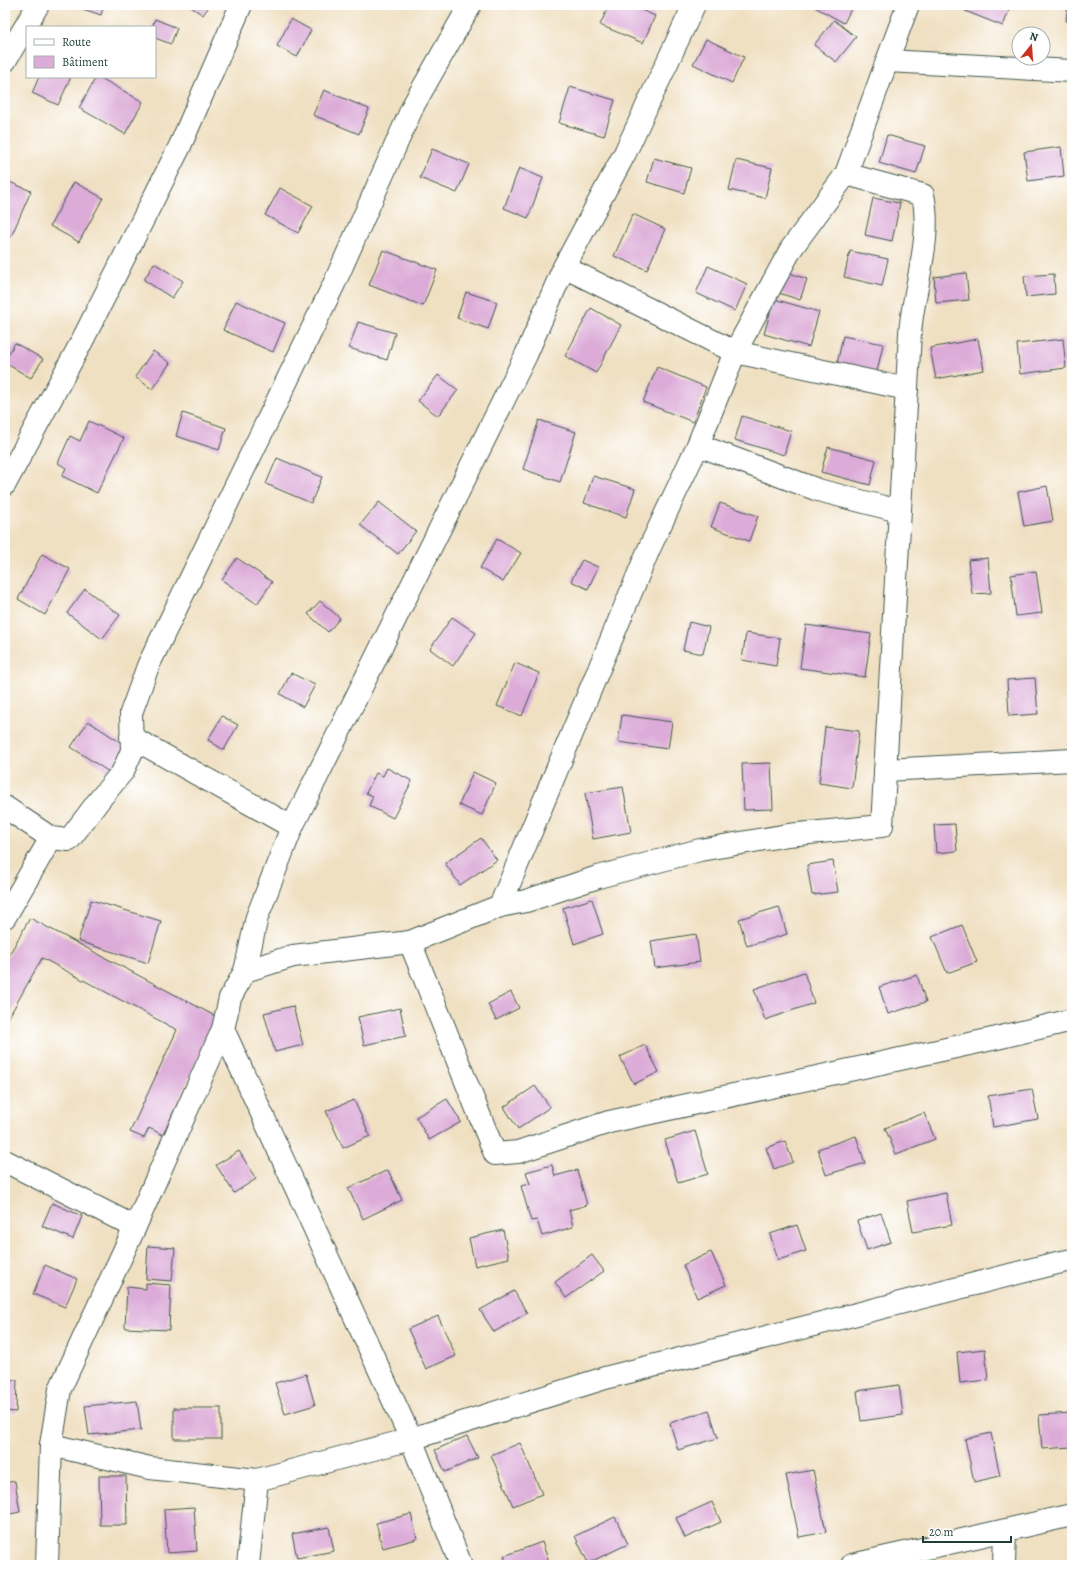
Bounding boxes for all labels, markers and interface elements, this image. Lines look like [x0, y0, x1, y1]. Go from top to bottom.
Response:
legend [26, 26, 156, 78]
north arrow [1011, 26, 1051, 66]
text: N [1028, 29, 1040, 45]
text: Route [62, 34, 91, 50]
text: Bâtiment [62, 54, 108, 70]
scale bar [923, 1518, 1011, 1544]
text: 20 m [929, 1524, 953, 1540]

